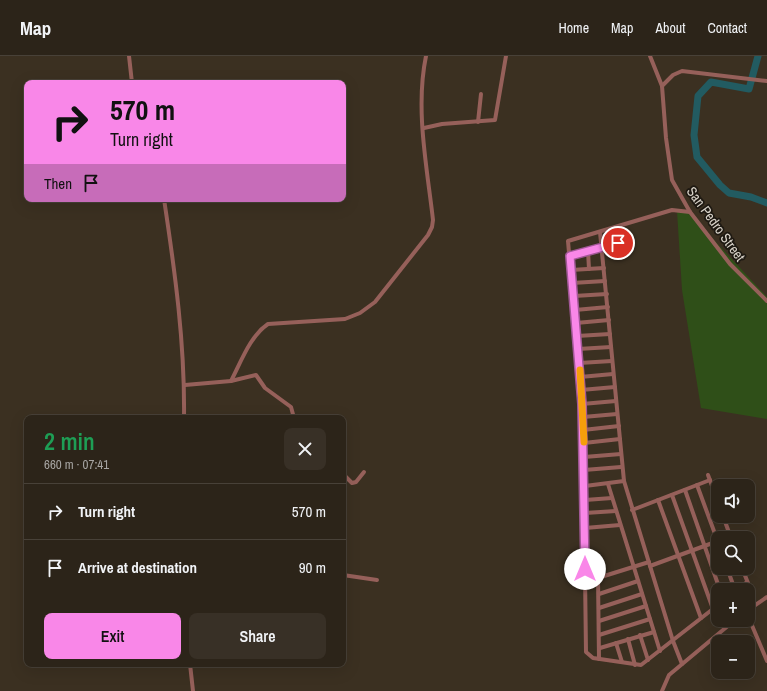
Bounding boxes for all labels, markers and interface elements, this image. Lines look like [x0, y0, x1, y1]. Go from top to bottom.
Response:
text: Map [20, 15, 51, 41]
text: Home [558, 19, 589, 37]
text: Map [611, 19, 633, 37]
text: About [655, 19, 685, 37]
text: Contact [707, 19, 747, 37]
text: 570 m [110, 91, 175, 129]
icon: right [44, 96, 96, 148]
text: Turn right [110, 127, 173, 152]
icon: arrive [80, 172, 102, 194]
text: Then [44, 173, 72, 194]
street label: San Pedro Street [683, 183, 749, 265]
pin [601, 226, 635, 260]
icon: arrive [607, 232, 629, 254]
text: 2 min [44, 425, 95, 457]
button: close [284, 428, 326, 470]
text: 660 m · 07:41 [44, 456, 109, 473]
map controls [711, 479, 755, 679]
button: sound [711, 479, 755, 523]
icon: right [44, 501, 66, 523]
text: Turn right [78, 501, 135, 522]
text: 570 m [292, 501, 326, 522]
button: search [711, 531, 755, 575]
position arrow [564, 548, 606, 590]
icon: arrive [44, 557, 66, 579]
text: Arrive at destination [78, 557, 197, 578]
text: 90 m [299, 557, 326, 578]
button: + [711, 583, 755, 627]
button: Exit [44, 613, 181, 659]
button: Share [189, 613, 326, 659]
button: − [711, 635, 755, 679]

